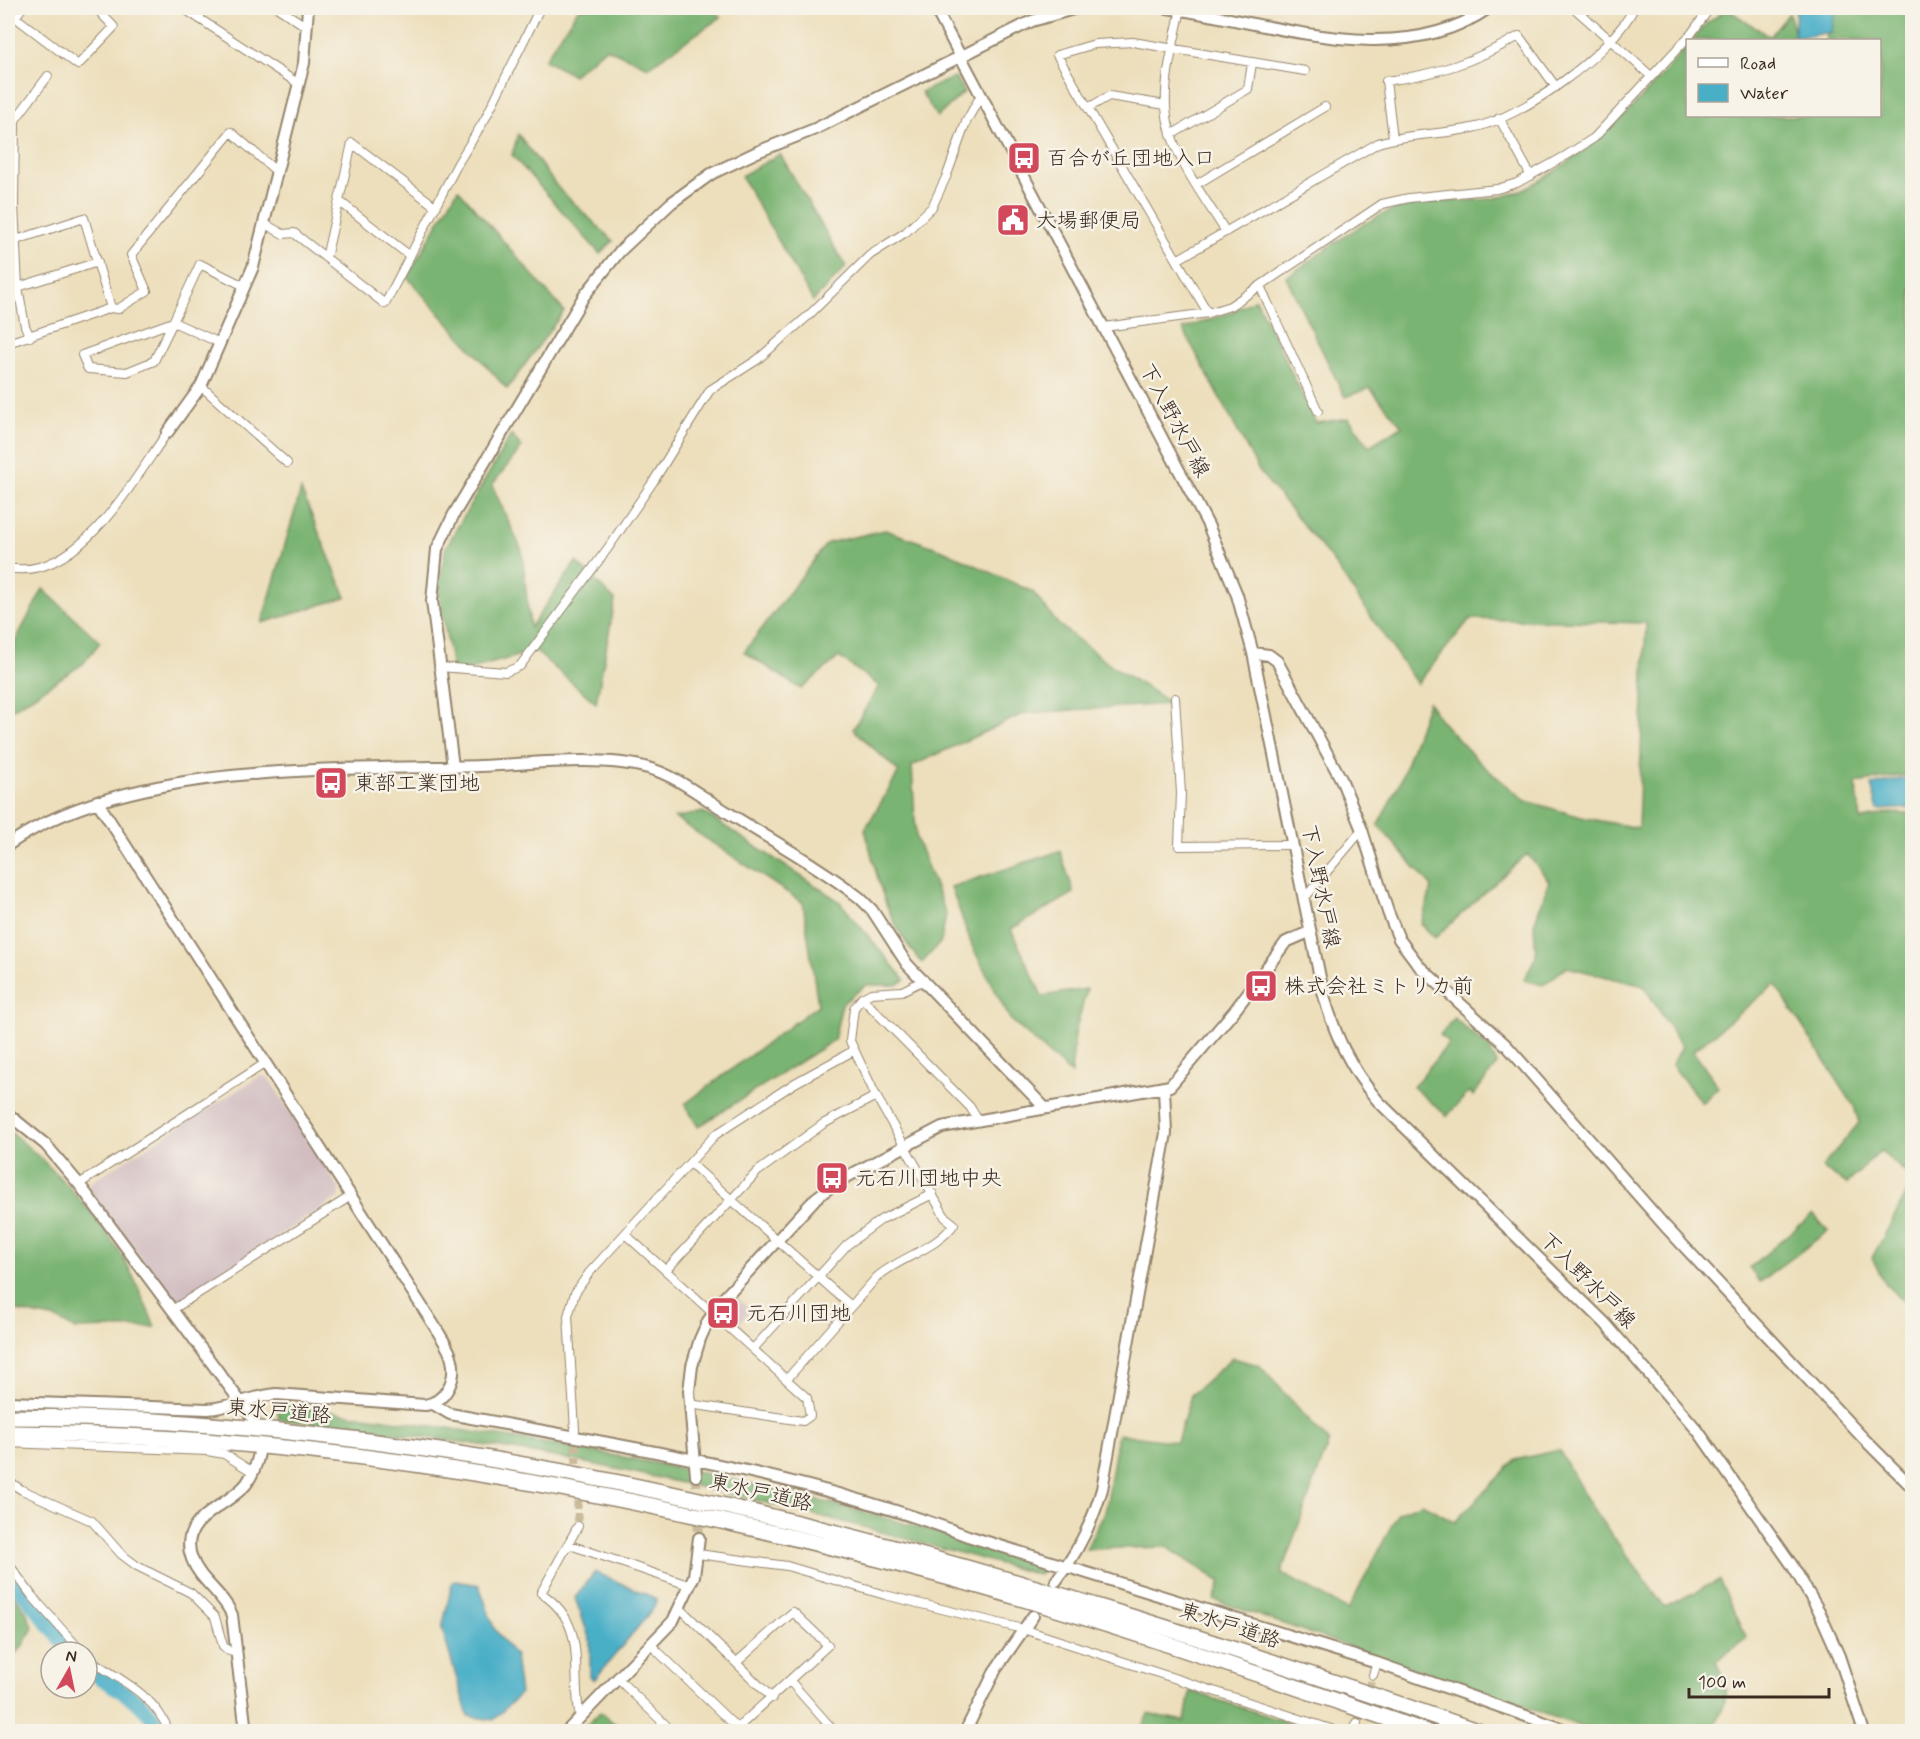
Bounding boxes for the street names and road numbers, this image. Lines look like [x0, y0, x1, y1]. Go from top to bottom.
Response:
street label: 下入野水戸線 [1132, 358, 1216, 483]
street label: 下入野水戸線 [1294, 822, 1346, 951]
street label: 下入野水戸線 [1533, 1226, 1642, 1335]
street label: 東水戸道路 [225, 1393, 332, 1431]
street label: 東水戸道路 [706, 1468, 815, 1518]
street label: 東水戸道路 [1175, 1596, 1284, 1655]

